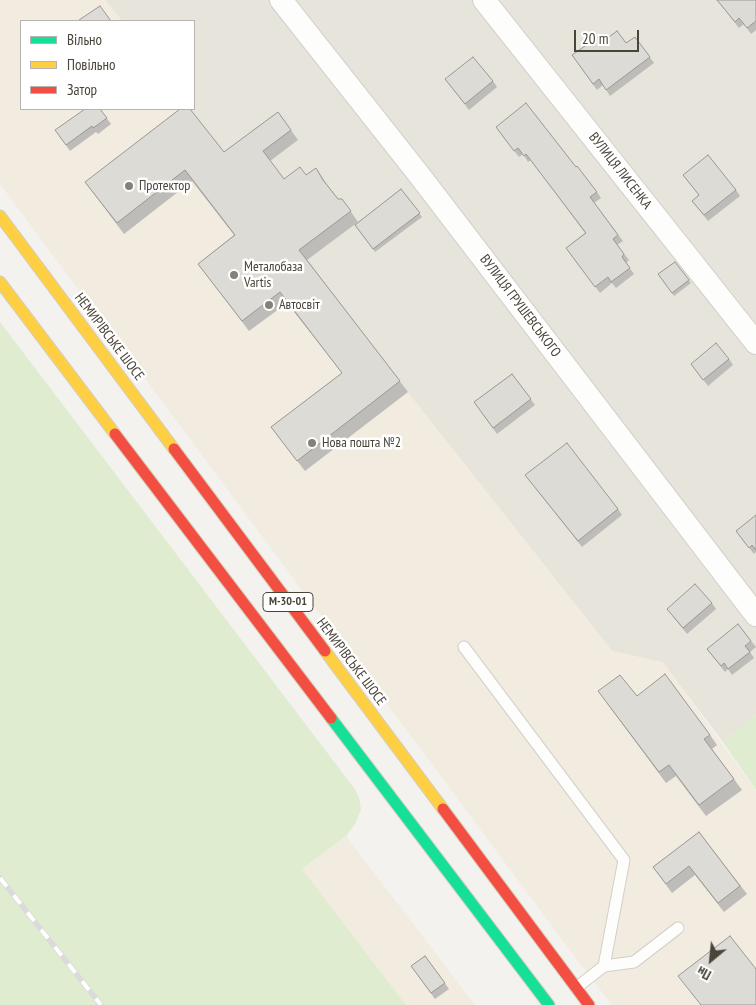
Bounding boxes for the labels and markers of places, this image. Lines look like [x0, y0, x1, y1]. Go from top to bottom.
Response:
place label: Протектор [139, 178, 190, 194]
marker: Протектор [123, 180, 135, 192]
place label: Металобаза Vartis [244, 259, 303, 292]
marker: Металобаза Vartis [228, 269, 240, 281]
place label: Автосвіт [279, 297, 320, 313]
marker: Автосвіт [263, 299, 275, 311]
place label: Нова пошта №2 [322, 435, 401, 451]
marker: Нова пошта №2 [306, 437, 318, 449]

